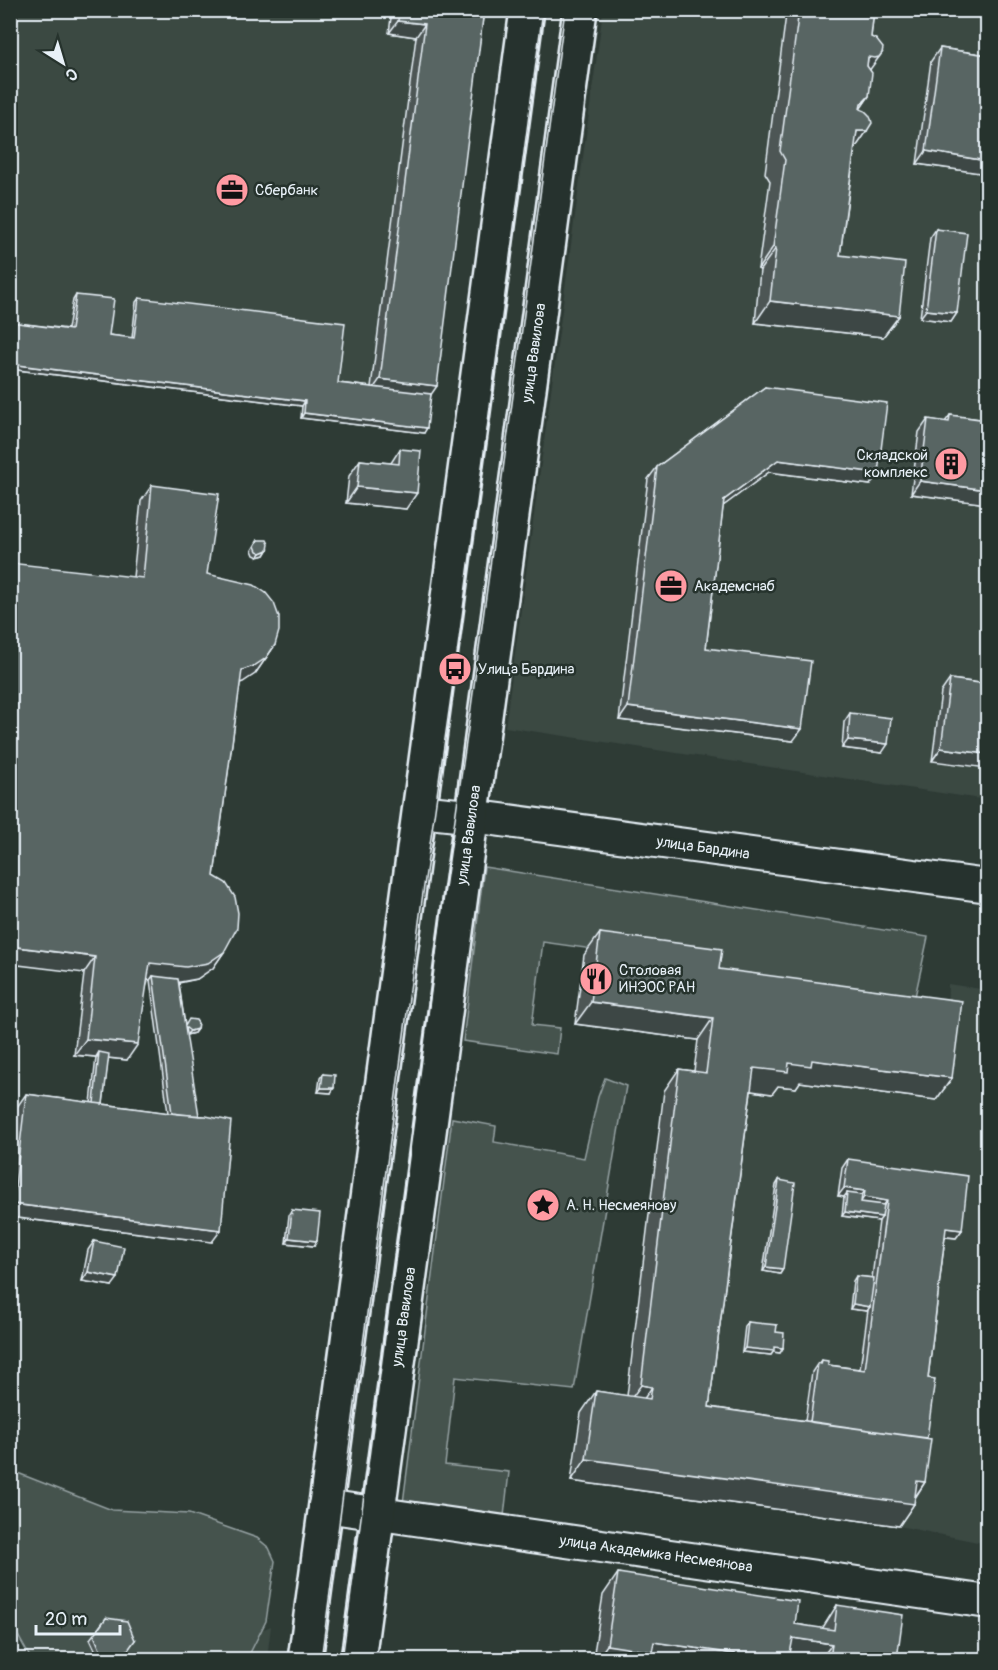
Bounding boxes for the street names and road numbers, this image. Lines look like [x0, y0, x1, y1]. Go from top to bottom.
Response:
street label: улица Вавилова [517, 302, 550, 405]
street label: улица Вавилова [452, 784, 485, 887]
street label: улица Бардина [654, 832, 751, 864]
street label: улица Вавилова [387, 1266, 420, 1369]
street label: улица Академика Несмеянова [557, 1531, 754, 1577]

